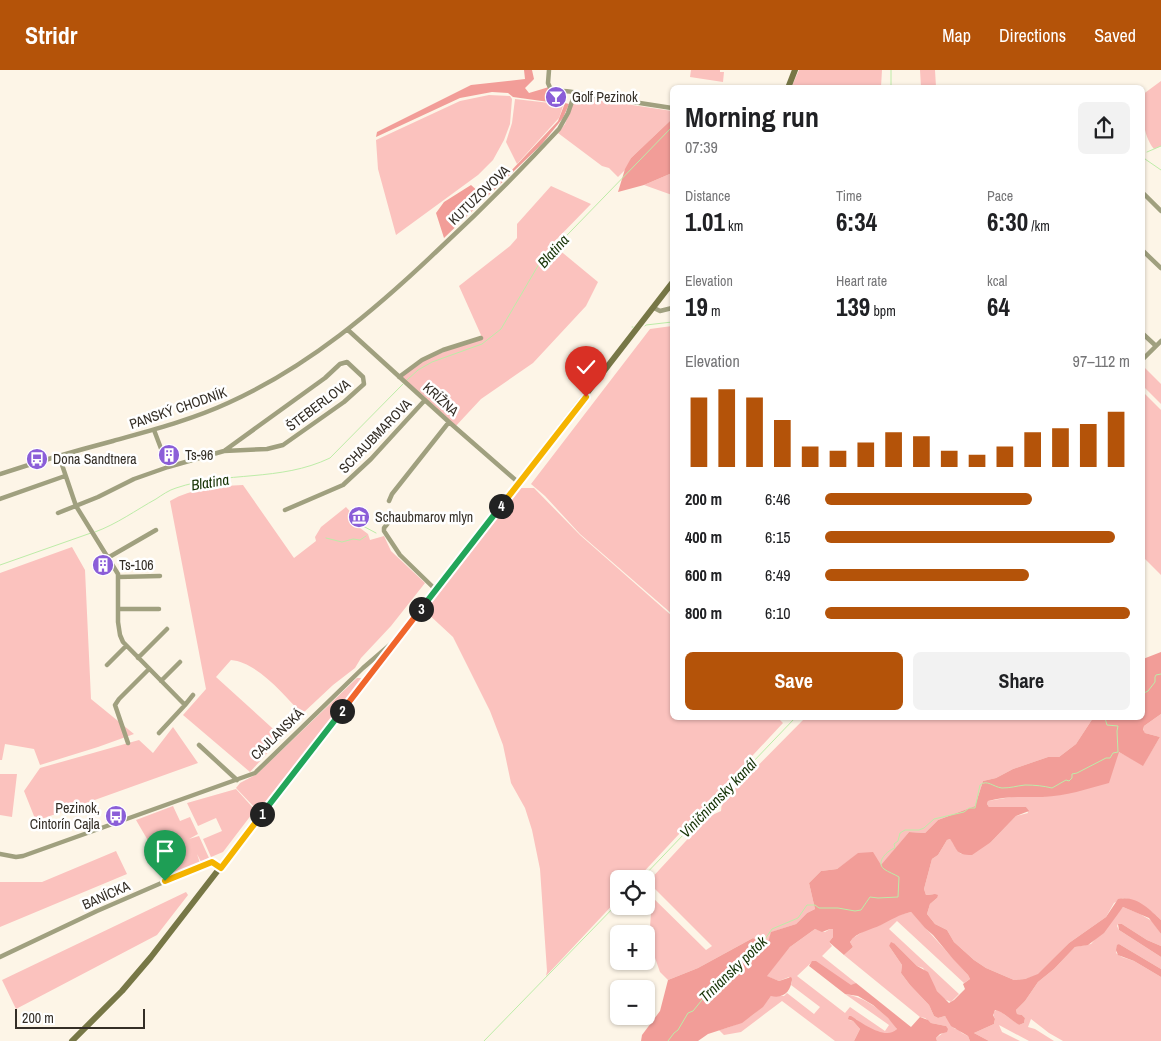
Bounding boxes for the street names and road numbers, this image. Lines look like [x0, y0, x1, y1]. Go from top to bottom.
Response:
street label: KUTUZOVOVA [445, 161, 514, 229]
street label: ŠTEBERLOVA [282, 375, 354, 435]
street label: KRÍŽNA [419, 378, 463, 420]
street label: PANSKÝ CHODNÍK [127, 383, 229, 433]
street label: SCHAUBMAROVA [335, 395, 415, 477]
street label: CAJLANSKÁ [247, 704, 308, 764]
street label: BANÍCKA [79, 876, 133, 913]

